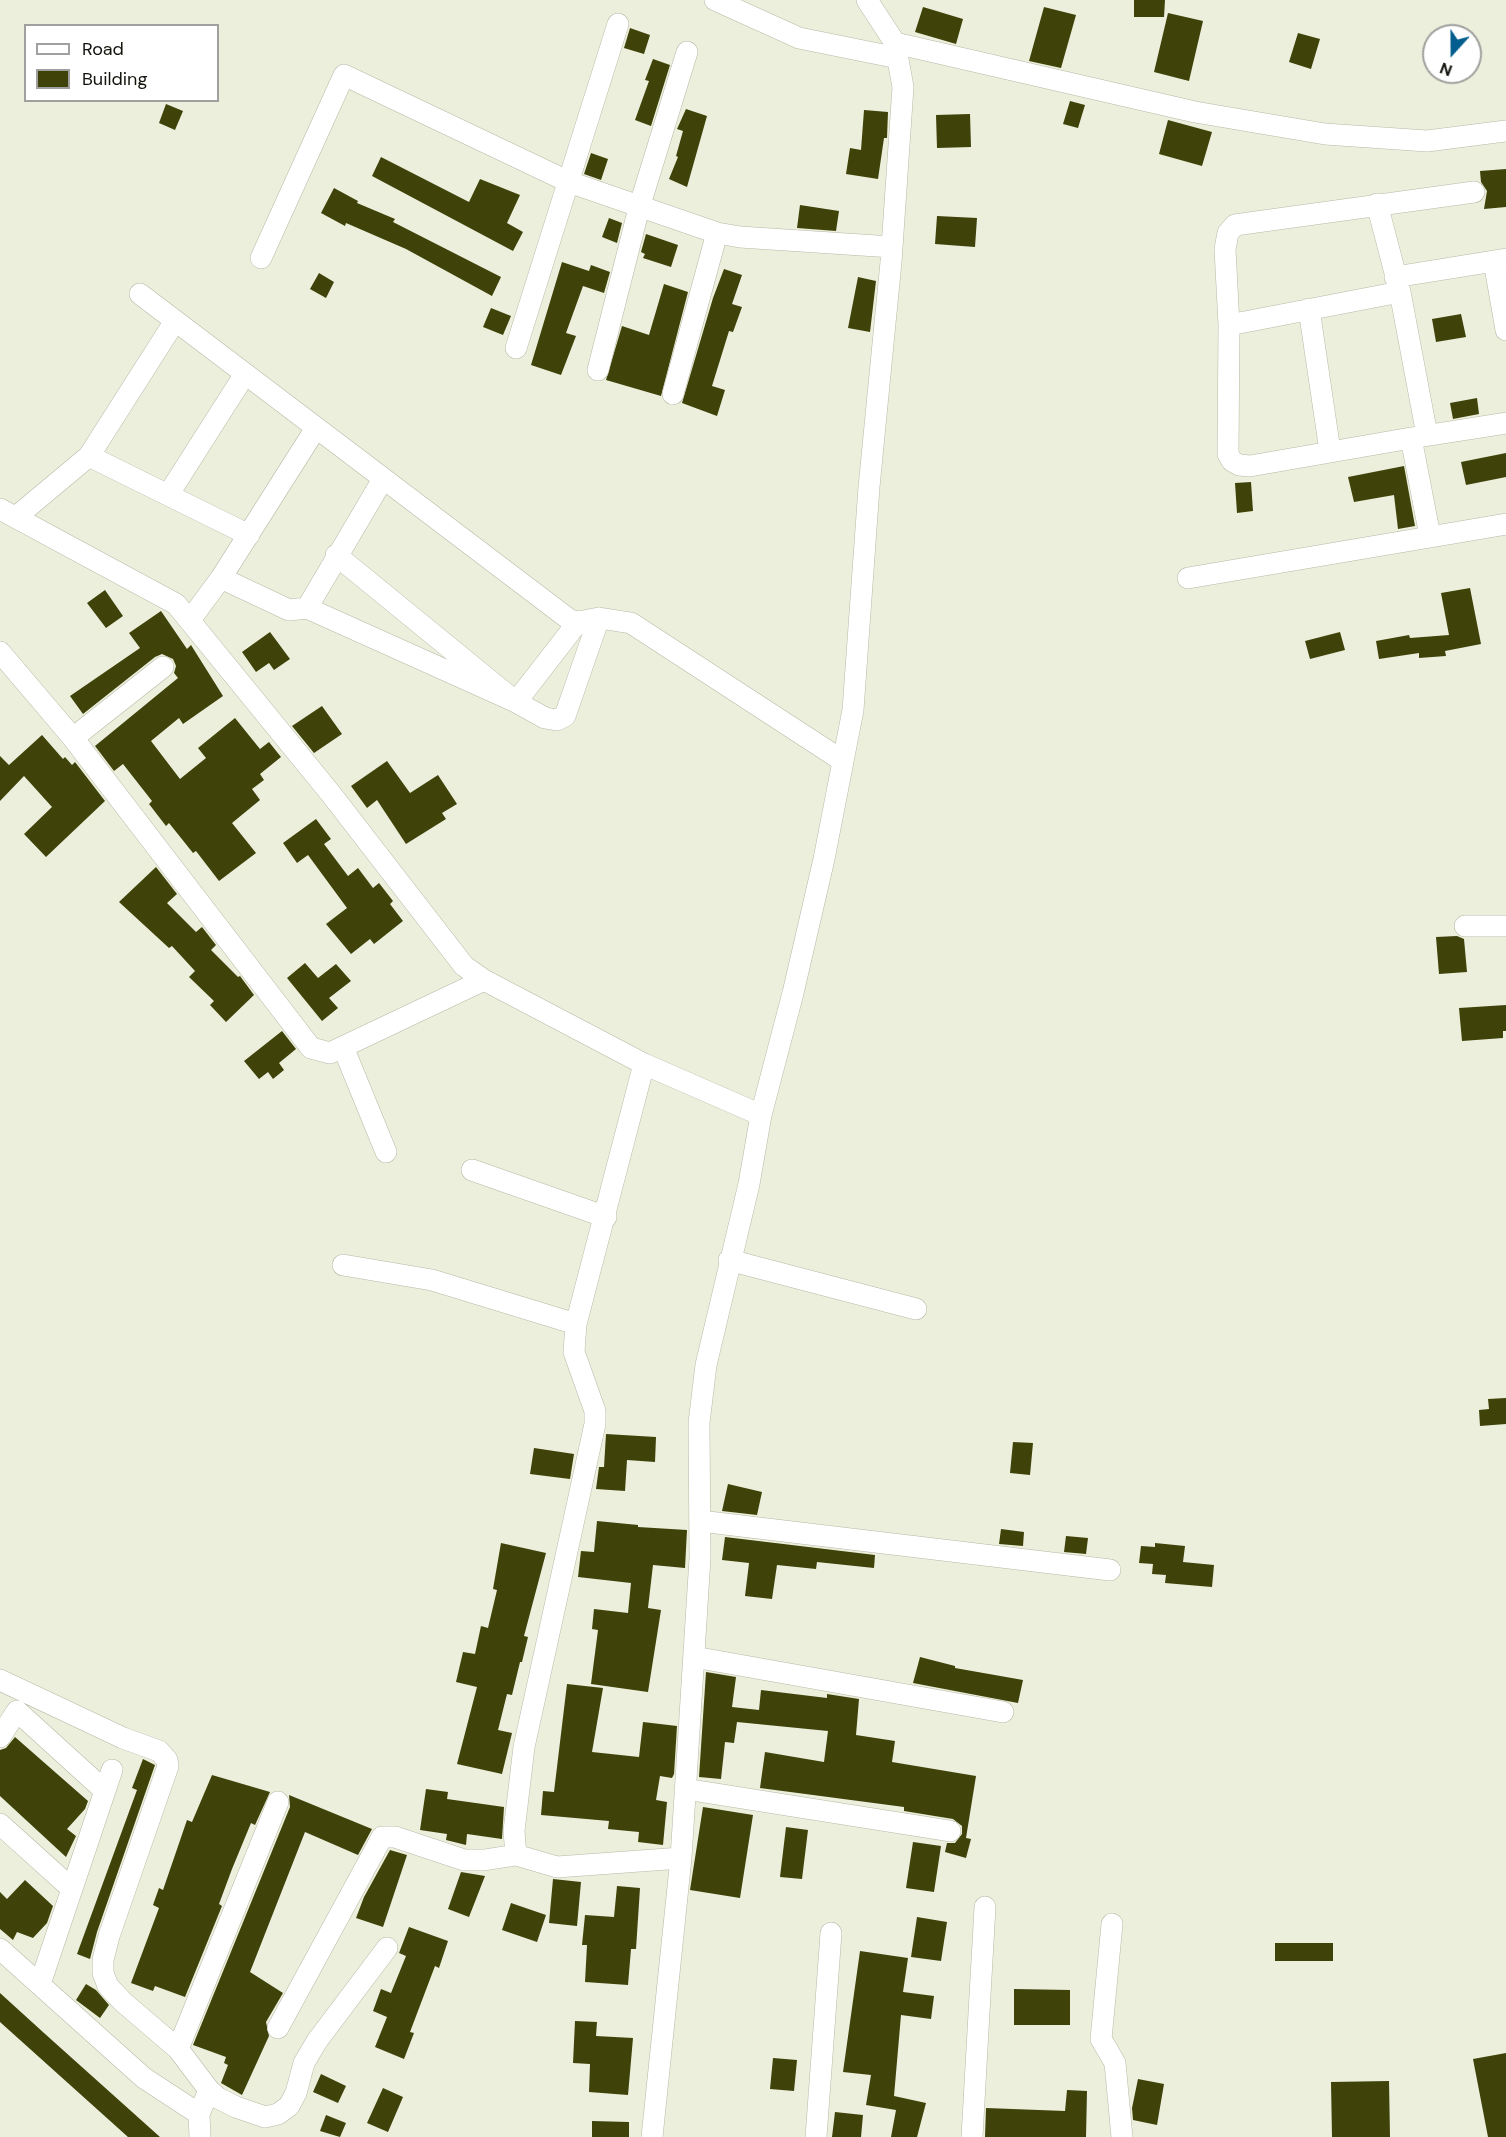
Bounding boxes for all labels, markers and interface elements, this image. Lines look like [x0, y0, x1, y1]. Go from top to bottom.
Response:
legend [24, 24, 219, 102]
north arrow [1422, 24, 1482, 84]
text: Road [82, 37, 124, 61]
text: N [1437, 58, 1455, 81]
text: Building [82, 67, 147, 91]

